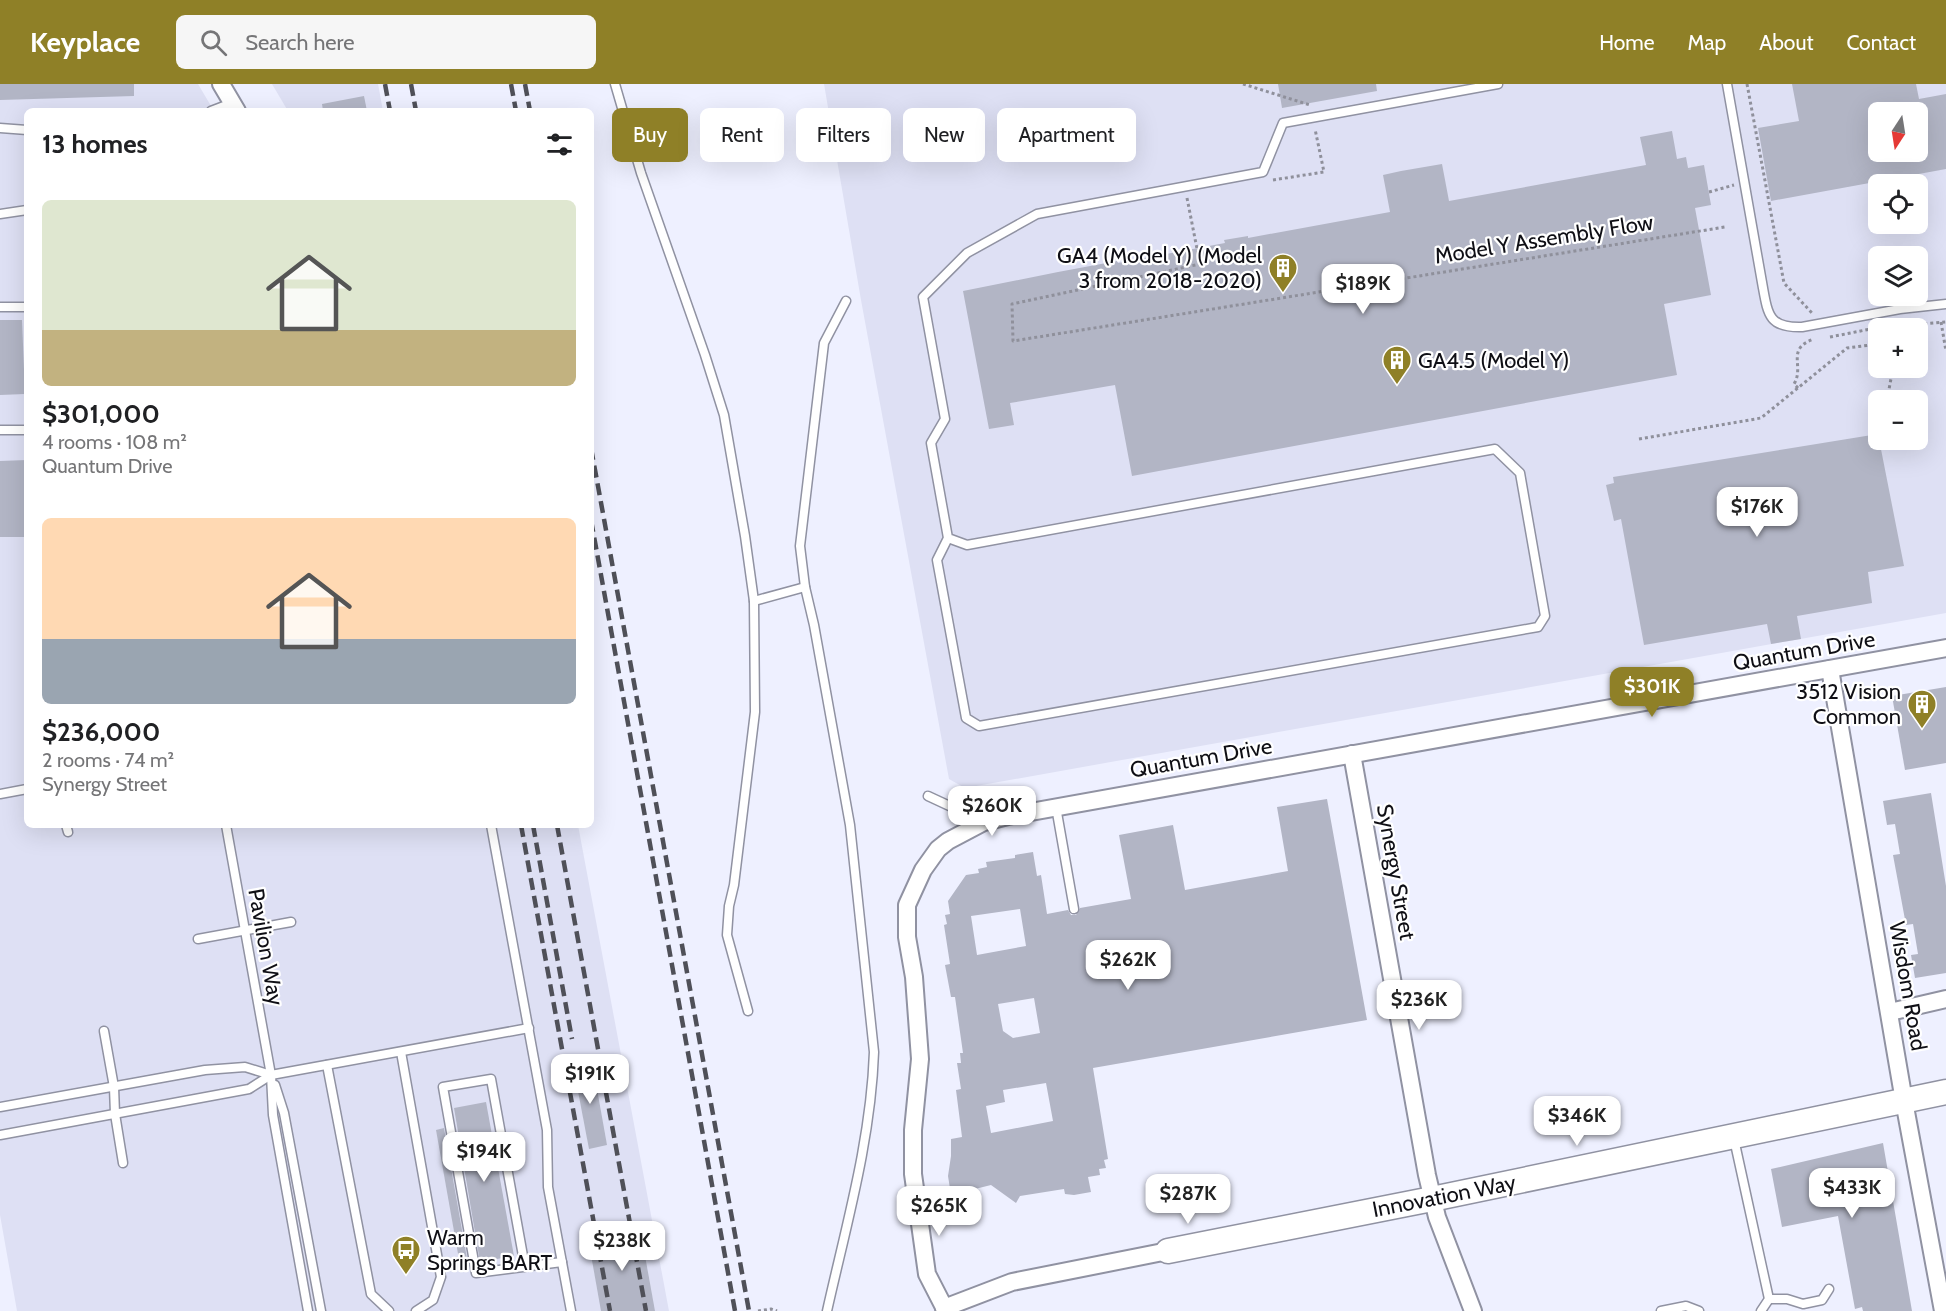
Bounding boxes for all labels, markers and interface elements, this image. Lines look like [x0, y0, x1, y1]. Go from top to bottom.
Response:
search box [176, 15, 596, 69]
text: Keyplace [30, 25, 140, 59]
icon: search [197, 26, 230, 59]
text: Search here [245, 29, 355, 56]
text: Home [1599, 30, 1655, 55]
text: Map [1688, 30, 1726, 55]
text: About [1759, 30, 1813, 55]
text: Contact [1846, 30, 1916, 55]
north arrow [1868, 102, 1928, 162]
map controls [1868, 102, 1928, 450]
chip: Buy [612, 108, 688, 162]
chip: Rent [700, 108, 784, 162]
chip: Filters [796, 108, 891, 162]
chip: New [903, 108, 985, 162]
chip: Apartment [997, 108, 1136, 162]
text: 13 homes [42, 128, 148, 160]
icon: filters [543, 128, 576, 161]
button: locate [1868, 174, 1928, 234]
street label: Model Y Assembly Flow [1433, 208, 1655, 270]
icon: home [255, 239, 363, 347]
place label: GA4 (Model Y) (Model 3 from 2018-2020) [1057, 242, 1263, 294]
button: layers [1868, 246, 1928, 306]
building icon: GA4 (Model Y) (Model 3 from 2018-2020) [1267, 252, 1299, 294]
pin: $189K [1321, 264, 1405, 315]
text: $189K [1336, 271, 1390, 295]
button: + [1868, 318, 1928, 378]
building icon: GA4.5 (Model Y) [1381, 344, 1413, 386]
place label: GA4.5 (Model Y) [1418, 347, 1569, 374]
button: − [1868, 390, 1928, 450]
text: $301,000 [42, 398, 160, 430]
text: 4 rooms · 108 m² [42, 430, 187, 454]
text: Quantum Drive [42, 454, 173, 478]
pin: $176K [1715, 487, 1799, 538]
text: $176K [1731, 494, 1783, 518]
icon: home [255, 557, 363, 665]
street label: Quantum Drive [1731, 625, 1877, 677]
pin: $301K [1610, 667, 1694, 718]
text: $301K [1624, 674, 1680, 698]
place label: 3512 Vision Common [1796, 678, 1901, 730]
building icon: 3512 Vision Common [1906, 688, 1938, 730]
text: $236,000 [42, 716, 160, 748]
street label: Quantum Drive [1128, 732, 1274, 784]
text: 2 rooms · 74 m² [42, 748, 174, 772]
text: Synergy Street [42, 772, 167, 796]
pin: $260K [950, 786, 1034, 837]
text: $260K [962, 793, 1022, 817]
street label: Synergy Street [1371, 802, 1421, 943]
street label: Pavilion Way [242, 886, 290, 1008]
street label: Wisdom Road [1883, 919, 1933, 1053]
pin: $262K [1086, 940, 1170, 991]
text: $262K [1100, 947, 1156, 971]
pin: $236K [1377, 980, 1461, 1031]
text: $236K [1391, 987, 1447, 1011]
pin: $191K [548, 1054, 632, 1105]
text: $191K [565, 1061, 615, 1085]
pin: $346K [1535, 1096, 1619, 1147]
text: $346K [1548, 1103, 1606, 1127]
pin: $194K [442, 1132, 526, 1183]
text: $194K [456, 1139, 512, 1163]
pin: $433K [1810, 1168, 1894, 1219]
street label: Innovation Way [1370, 1169, 1518, 1223]
pin: $287K [1146, 1174, 1230, 1225]
text: $433K [1823, 1175, 1881, 1199]
text: $287K [1160, 1181, 1217, 1205]
pin: $265K [897, 1186, 981, 1237]
text: $265K [911, 1193, 967, 1217]
pin: $238K [580, 1221, 664, 1272]
place label: Warm Springs BART [427, 1224, 553, 1276]
text: $238K [593, 1228, 651, 1252]
bus stop icon: Warm Springs BART [390, 1234, 422, 1276]

